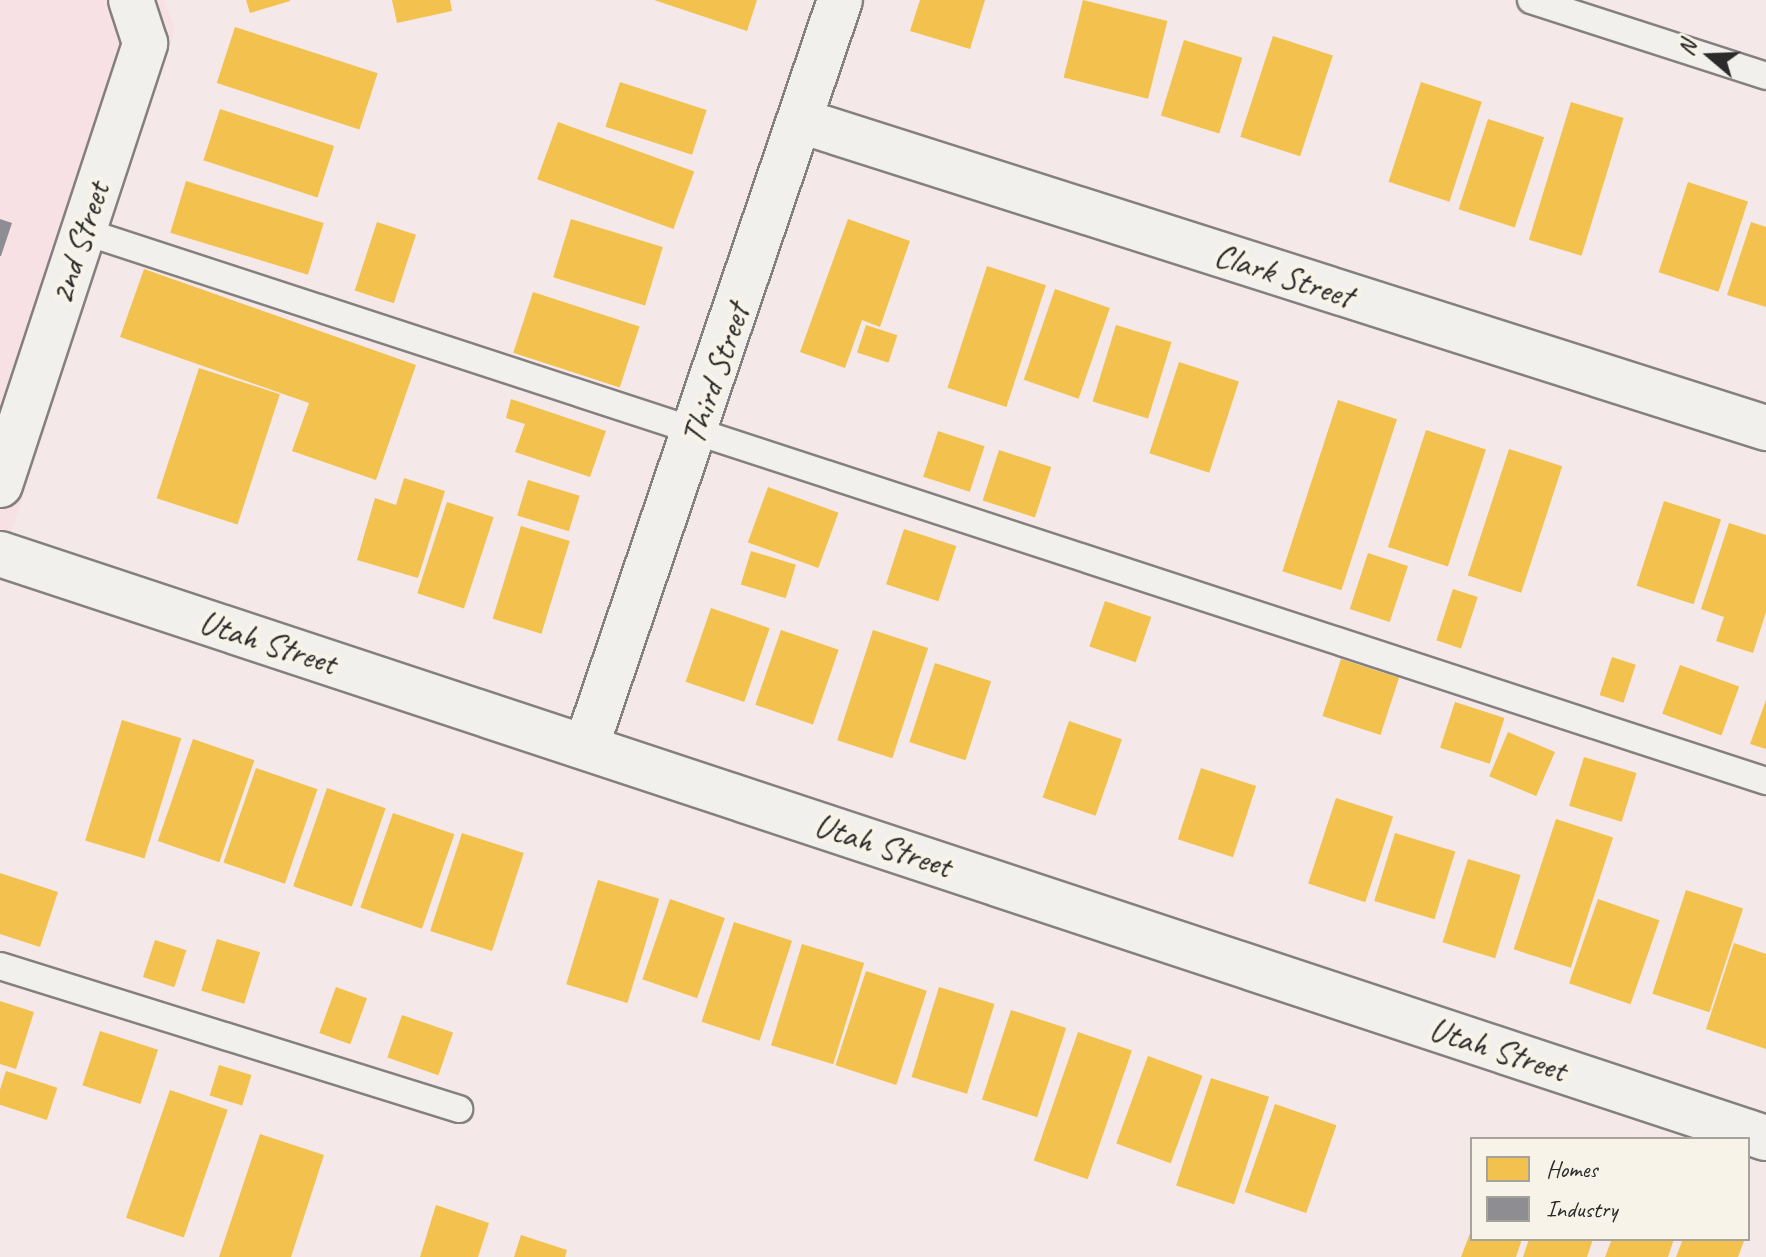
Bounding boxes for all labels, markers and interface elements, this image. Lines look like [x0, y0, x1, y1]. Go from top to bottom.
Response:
north arrow [1670, 16, 1750, 96]
text: N [1672, 37, 1703, 59]
street label: 2nd Street [40, 177, 118, 309]
street label: Clark Street [1209, 233, 1359, 317]
street label: Third Street [672, 298, 758, 450]
street label: Utah Street [194, 601, 342, 683]
street label: Utah Street [809, 804, 957, 886]
street label: Utah Street [1424, 1008, 1572, 1090]
legend [1470, 1137, 1750, 1241]
text: Homes [1546, 1154, 1597, 1184]
text: Industry [1546, 1194, 1617, 1224]

